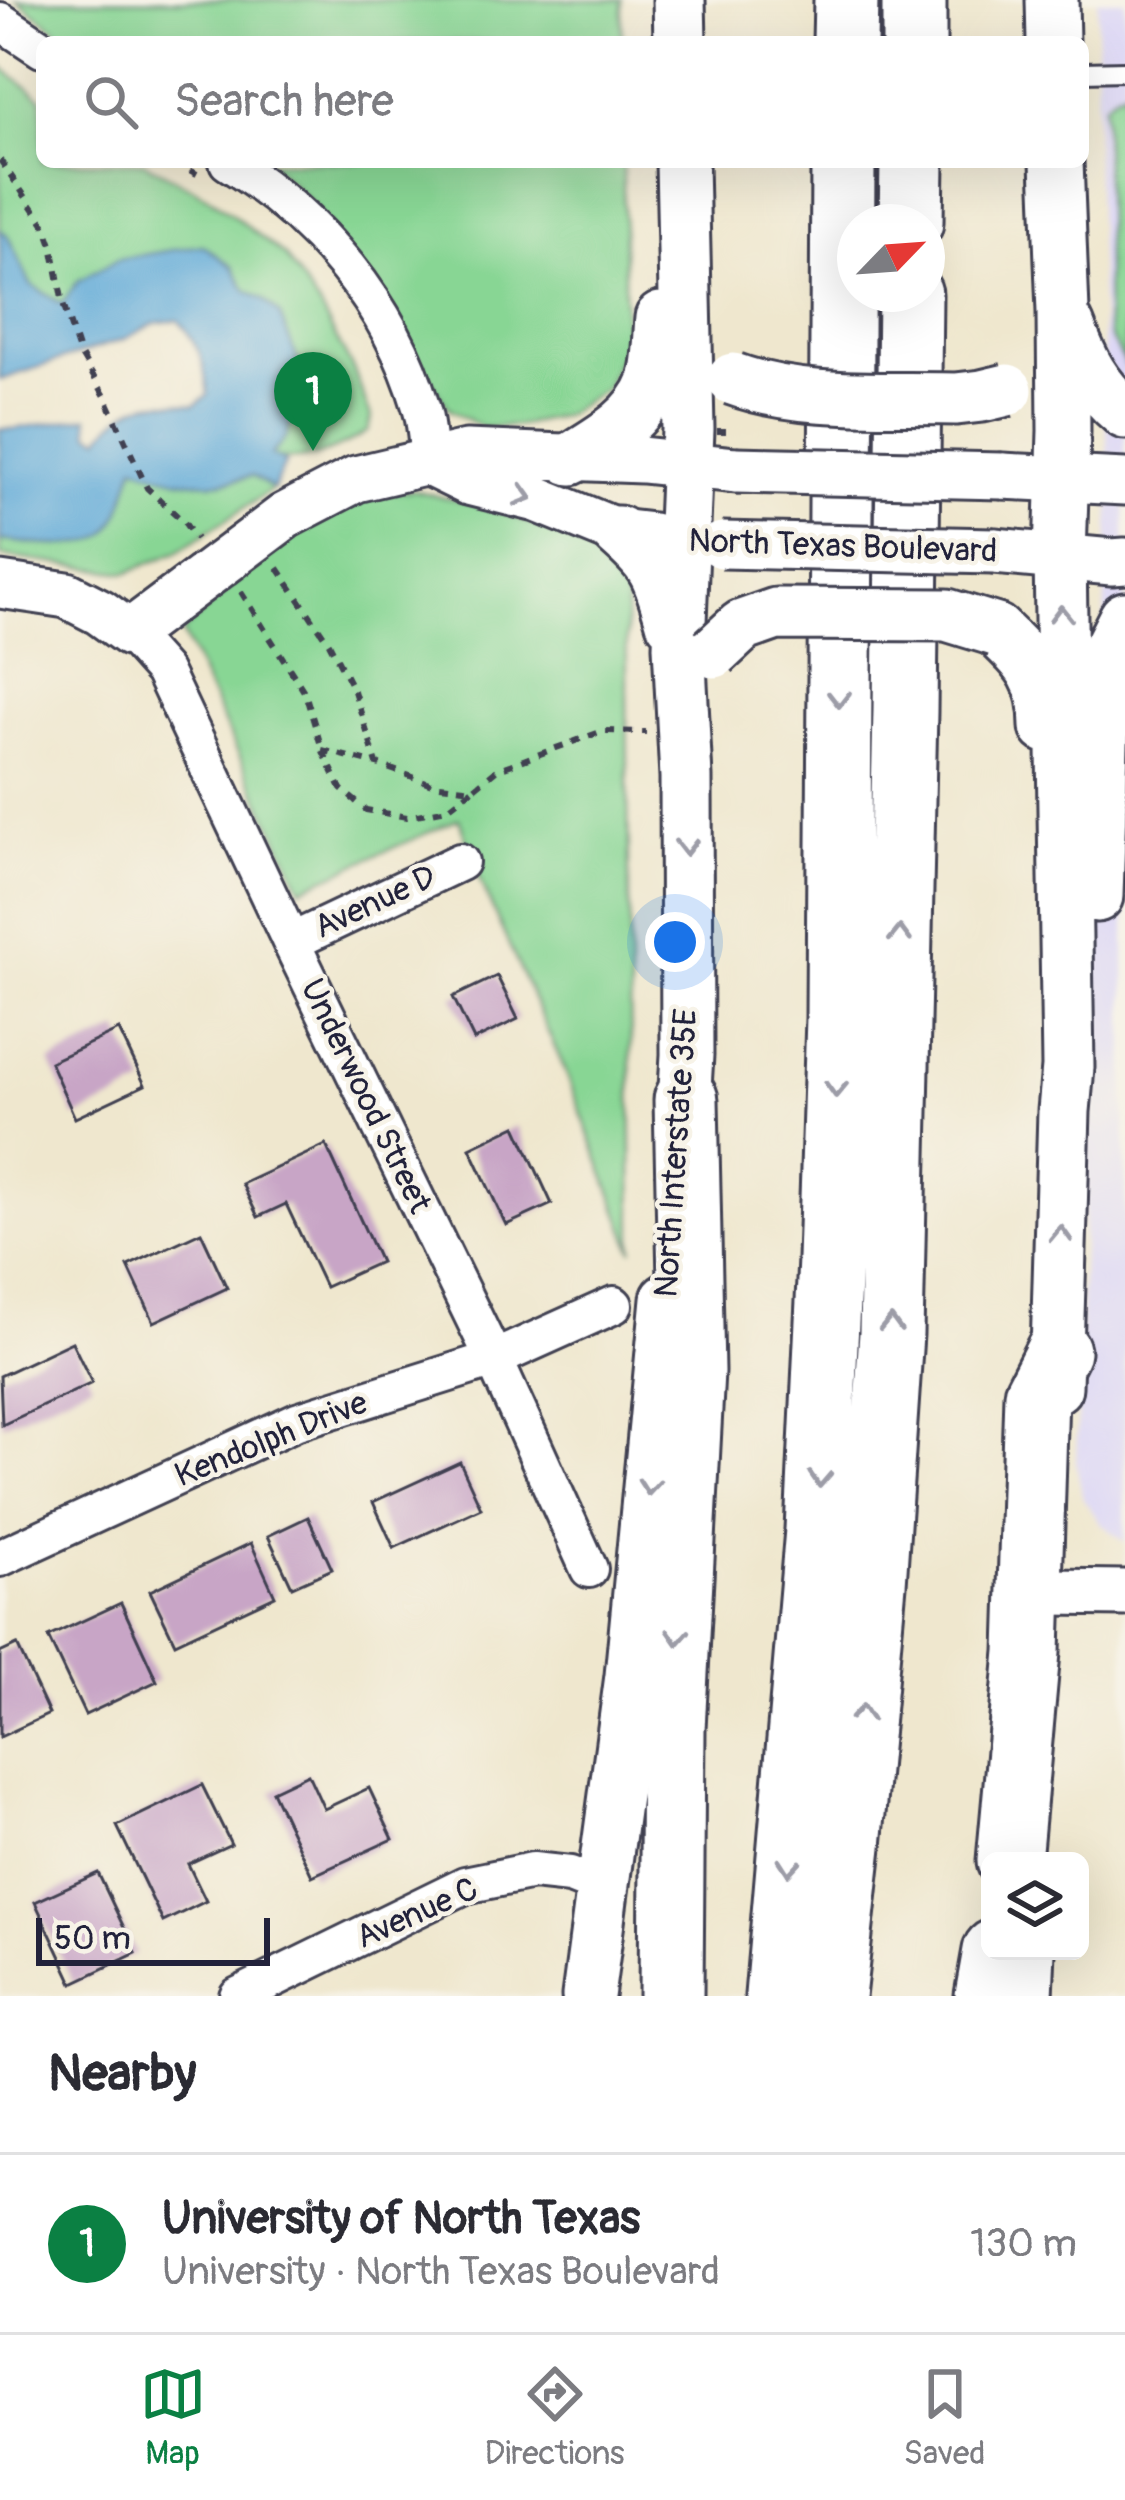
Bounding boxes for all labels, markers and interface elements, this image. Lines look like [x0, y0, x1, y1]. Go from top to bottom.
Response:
search box [36, 36, 1089, 168]
icon: search [78, 69, 144, 135]
text: Search here [174, 74, 394, 130]
north arrow [837, 204, 945, 312]
pin: 1 [274, 352, 352, 451]
one-way arrow [513, 482, 534, 507]
street label: North Texas Boulevard [688, 520, 998, 572]
one-way arrow [1048, 604, 1074, 623]
one-way arrow [826, 691, 852, 709]
one-way arrow [673, 839, 699, 857]
street label: Avenue D [308, 856, 442, 948]
your location [645, 912, 705, 972]
one-way arrow [887, 924, 913, 943]
street label: Underwood Street [292, 972, 441, 1221]
street label: North Interstate 35E [645, 1007, 707, 1299]
one-way arrow [823, 1080, 849, 1099]
one-way arrow [1047, 1224, 1073, 1243]
one-way arrow [878, 1314, 904, 1333]
street label: Kendolph Drive [169, 1382, 373, 1496]
one-way arrow [807, 1470, 833, 1489]
one-way arrow [637, 1478, 662, 1497]
one-way arrow [665, 1628, 691, 1647]
one-way arrow [849, 1703, 875, 1722]
map controls [981, 1852, 1089, 1960]
button: layers [981, 1852, 1089, 1960]
one-way arrow [777, 1858, 802, 1877]
street label: Avenue C [350, 1868, 484, 1958]
scale bar [36, 1912, 270, 1965]
text: 50 m [54, 1918, 131, 1959]
text: Nearby [48, 2042, 196, 2106]
text: University of North Texas [162, 2191, 640, 2247]
text: 1 [79, 2219, 95, 2268]
text: 130 m [970, 2219, 1077, 2268]
text: University · North Texas Boulevard [162, 2247, 720, 2296]
tab: Map [140, 2361, 206, 2474]
tab: Directions [485, 2361, 625, 2474]
tab: Saved [904, 2361, 985, 2474]

